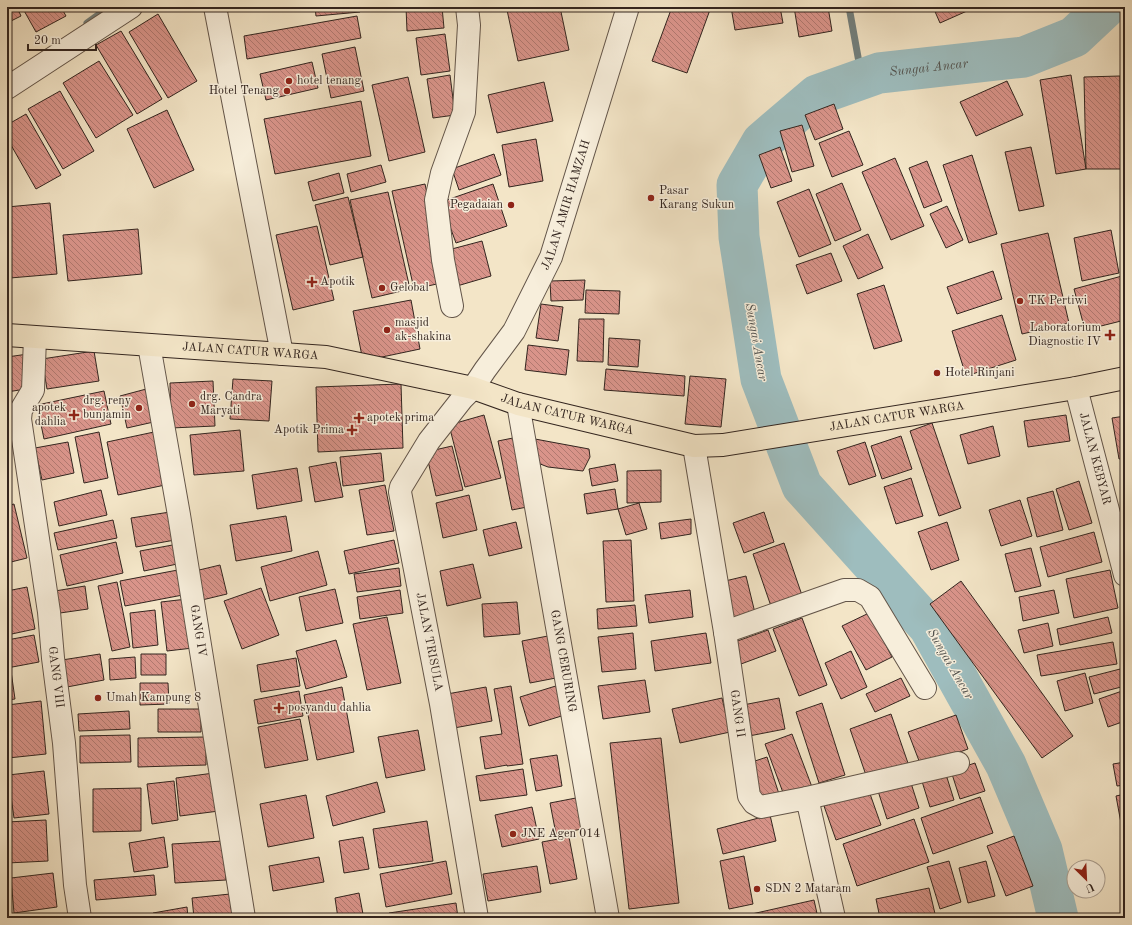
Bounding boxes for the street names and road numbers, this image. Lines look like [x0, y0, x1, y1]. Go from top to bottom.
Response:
street label: JALAN AMIR HAMZAH [539, 139, 593, 272]
street label: JALAN CATUR WARGA [182, 341, 319, 362]
street label: JALAN CATUR WARGA [499, 392, 635, 437]
street label: JALAN CATUR WARGA [829, 400, 965, 434]
street label: JALAN KEBYAR [1077, 411, 1112, 507]
street label: JALAN TRISULA [414, 592, 444, 692]
street label: GANG IV [188, 604, 208, 658]
street label: GANG CERURING [548, 609, 578, 714]
street label: GANG VIII [46, 646, 65, 709]
street label: GANG II [728, 689, 746, 739]

